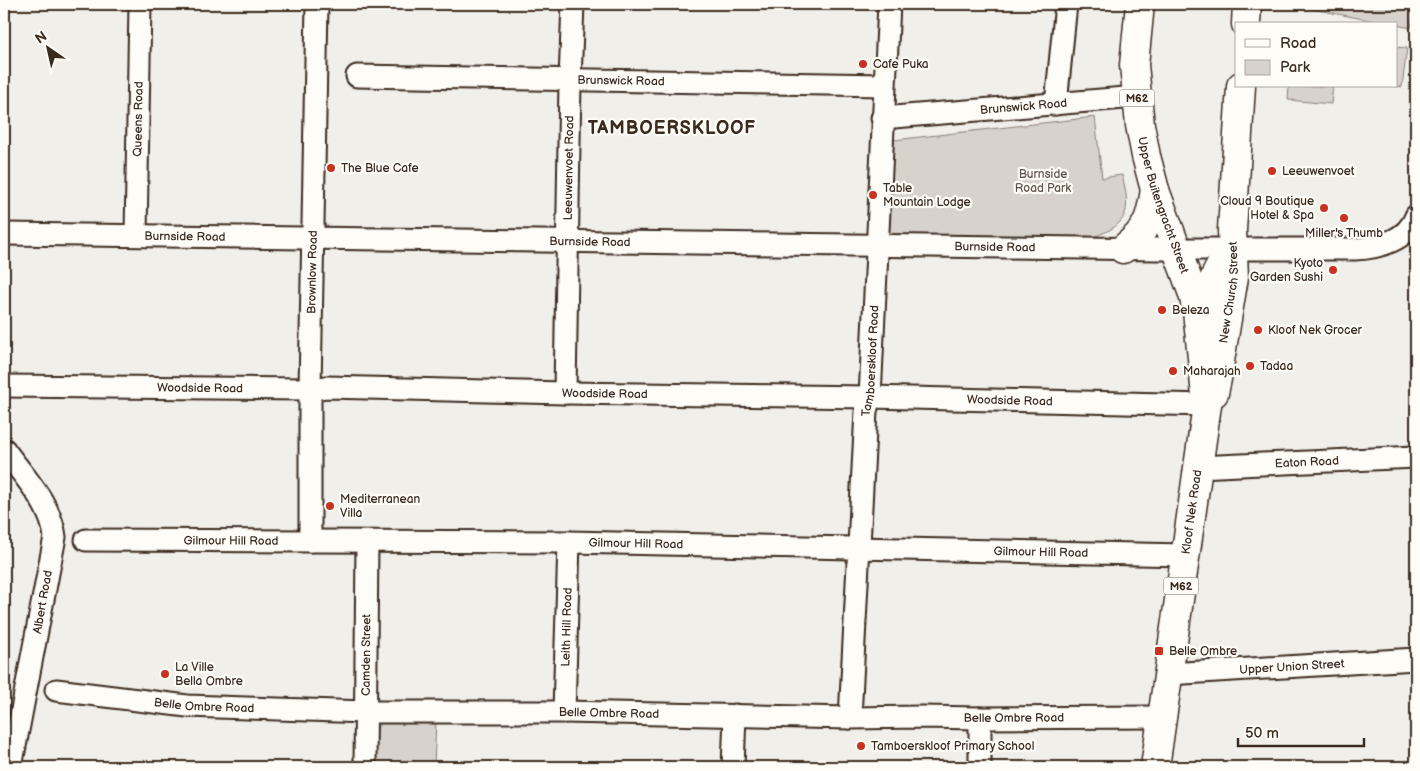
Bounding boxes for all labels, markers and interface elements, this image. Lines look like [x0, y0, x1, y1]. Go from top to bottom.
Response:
north arrow [22, 22, 72, 72]
legend [1235, 22, 1398, 88]
text: N [32, 28, 50, 48]
text: Road [1280, 34, 1316, 53]
place label: Cafe Puka [873, 57, 929, 72]
marker: Cafe Puka [857, 58, 869, 70]
text: Park [1280, 58, 1311, 77]
street label: Brunswick Road [577, 72, 665, 89]
street label: Queens Road [130, 81, 146, 157]
road number: M62 [1120, 90, 1154, 106]
street label: Brunswick Road [979, 95, 1068, 117]
street label: Leeuwenvoet Road [560, 115, 577, 221]
district label: TAMBOERSKLOOF [588, 118, 756, 139]
street label: Upper Buitengracht Street [1135, 135, 1192, 276]
place label: The Blue Cafe [341, 161, 419, 176]
marker: The Blue Cafe [325, 162, 337, 174]
place label: Leeuwenvoet [1282, 164, 1355, 179]
marker: Leeuwenvoet [1266, 165, 1278, 177]
park label: Burnside Road Park [1015, 167, 1071, 196]
place label: Table Mountain Lodge [883, 181, 971, 210]
marker: Table Mountain Lodge [867, 189, 879, 201]
place label: Cloud 9 Boutique Hotel & Spa [1220, 194, 1314, 223]
marker: Cloud 9 Boutique Hotel & Spa [1318, 202, 1330, 214]
marker: Miller's Thumb [1338, 212, 1350, 224]
place label: Miller's Thumb [1305, 226, 1383, 241]
street label: Burnside Road [144, 228, 226, 244]
street label: Brownlow Road [304, 230, 320, 314]
street label: Burnside Road [549, 234, 631, 250]
street label: Burnside Road [954, 239, 1036, 255]
street label: New Church Street [1216, 241, 1242, 344]
place label: Kyoto Garden Sushi [1250, 256, 1323, 285]
marker: Kyoto Garden Sushi [1327, 264, 1339, 276]
place label: Beleza [1172, 303, 1210, 318]
marker: Beleza [1156, 304, 1168, 316]
street label: Tamboerskloof Road [858, 305, 882, 417]
place label: Kloof Nek Grocer [1268, 323, 1363, 338]
marker: Kloof Nek Grocer [1252, 324, 1264, 336]
place label: Tadaa [1260, 359, 1293, 374]
marker: Tadaa [1244, 360, 1256, 372]
place label: Maharajah [1183, 364, 1241, 379]
marker: Maharajah [1167, 365, 1179, 377]
street label: Woodside Road [157, 380, 243, 396]
street label: Woodside Road [562, 385, 648, 402]
street label: Woodside Road [967, 392, 1053, 409]
street label: Eaton Road [1275, 453, 1339, 471]
street label: Kloof Nek Road [1179, 469, 1205, 555]
place label: Mediterranean Villa [340, 492, 420, 521]
marker: Mediterranean Villa [324, 500, 336, 512]
street label: Gilmour Hill Road [184, 533, 278, 548]
street label: Gilmour Hill Road [588, 535, 684, 552]
street label: Gilmour Hill Road [993, 543, 1089, 560]
street label: Albert Road [30, 569, 56, 635]
road number: M62 [1164, 578, 1198, 594]
street label: Leith Hill Road [558, 587, 575, 667]
street label: Camden Street [358, 614, 374, 696]
place label: Belle Ombre [1169, 644, 1237, 659]
marker: Belle Ombre [1153, 645, 1165, 657]
street label: Upper Union Street [1239, 656, 1345, 677]
place label: La Ville Bella Ombre [175, 660, 243, 689]
marker: La Ville Bella Ombre [159, 668, 171, 680]
street label: Belle Ombre Road [153, 695, 255, 716]
street label: Belle Ombre Road [559, 705, 659, 721]
street label: Belle Ombre Road [963, 710, 1064, 726]
scale bar [1238, 716, 1364, 748]
text: 50 m [1245, 724, 1279, 743]
place label: Tamboerskloof Primary School [871, 739, 1034, 754]
marker: Tamboerskloof Primary School [855, 740, 867, 752]

